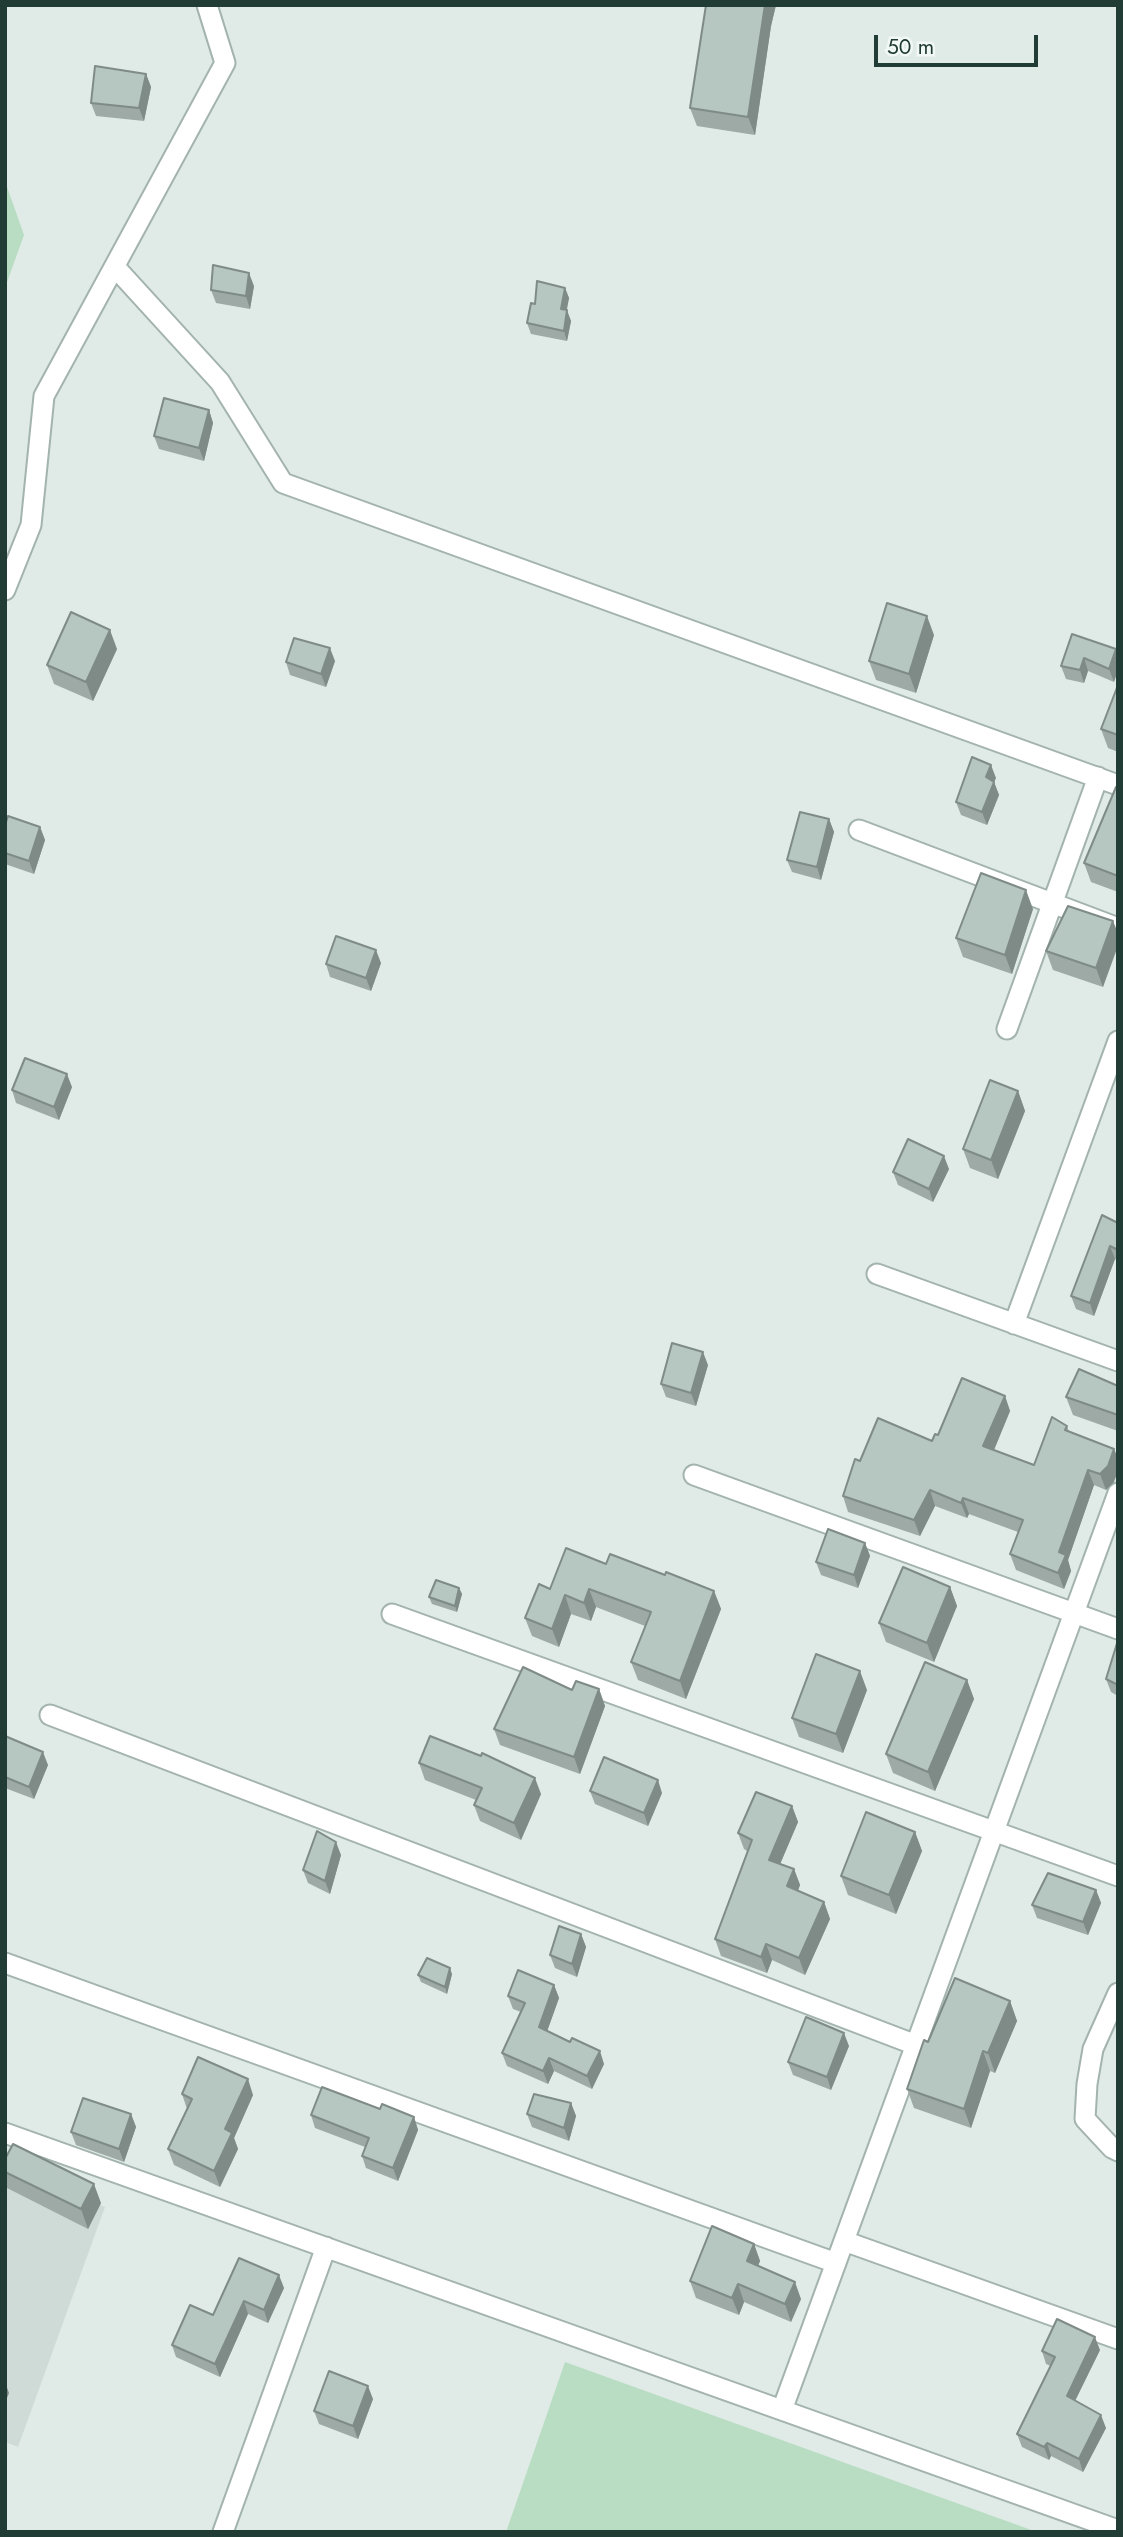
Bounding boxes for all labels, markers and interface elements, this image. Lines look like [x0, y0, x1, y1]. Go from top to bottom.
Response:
scale bar [878, 21, 1042, 65]
text: 50 m [887, 32, 934, 62]

